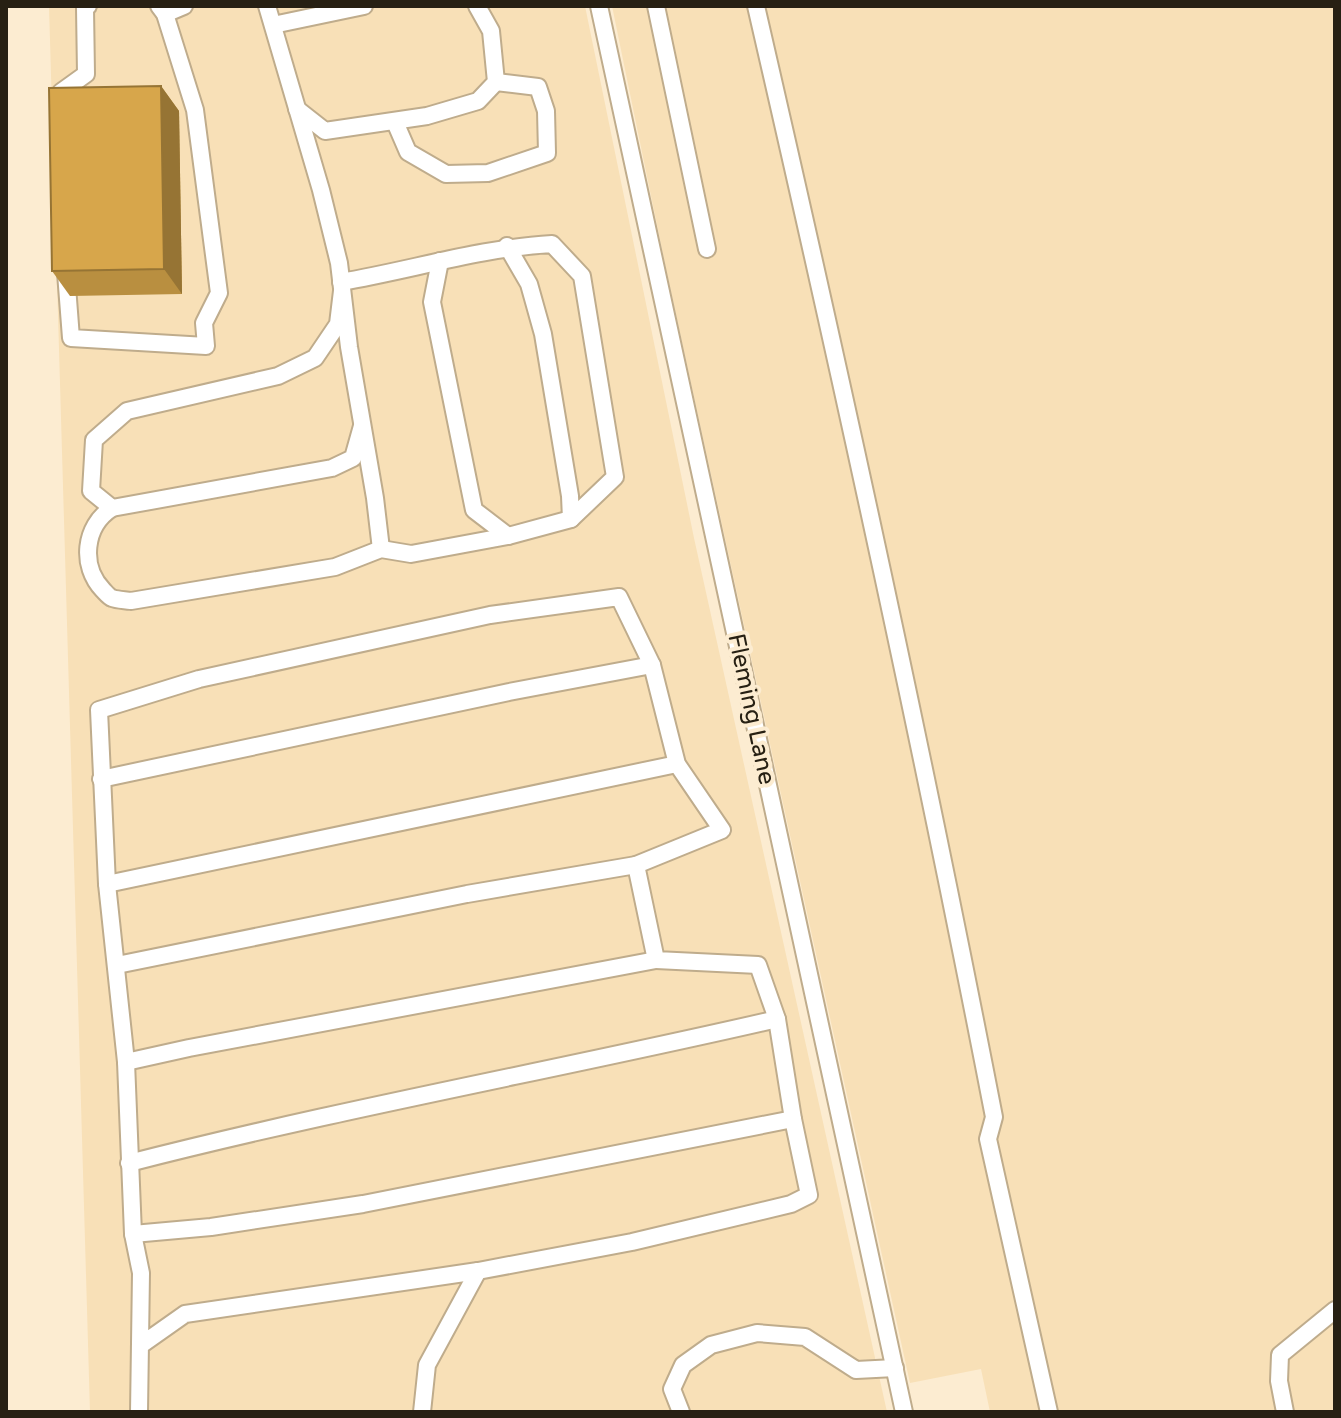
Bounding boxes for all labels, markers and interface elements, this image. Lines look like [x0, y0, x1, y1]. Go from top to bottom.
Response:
street label: Fleming Lane [721, 631, 782, 787]

